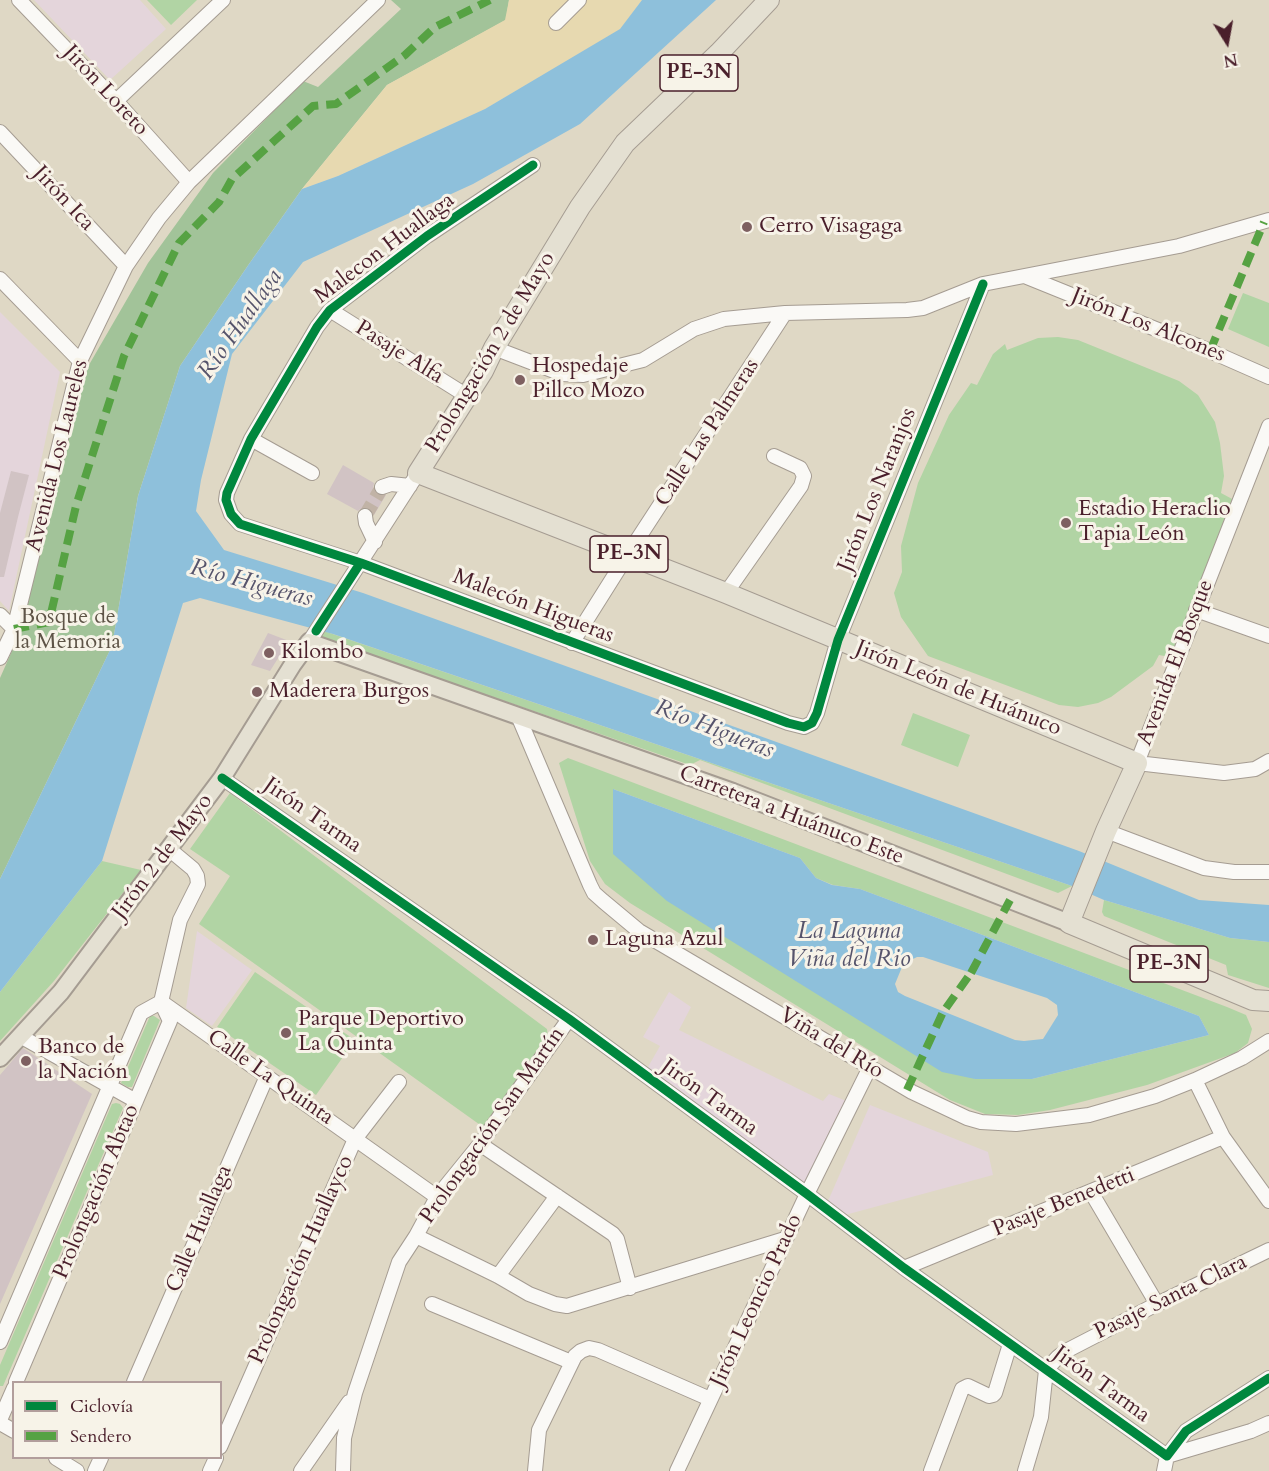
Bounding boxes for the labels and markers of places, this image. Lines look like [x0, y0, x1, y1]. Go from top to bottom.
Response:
place label: Cerro Visagaga [759, 214, 903, 240]
marker: Cerro Visagaga [740, 220, 754, 234]
place label: Hospedaje Pillco Mozo [532, 354, 645, 406]
marker: Hospedaje Pillco Mozo [513, 373, 527, 387]
place label: Estadio Heraclio Tapia León [1078, 497, 1231, 548]
marker: Estadio Heraclio Tapia León [1059, 516, 1073, 530]
place label: Kilombo [281, 640, 363, 666]
marker: Kilombo [262, 646, 276, 660]
place label: Maderera Burgos [269, 679, 429, 705]
marker: Maderera Burgos [250, 685, 264, 699]
place label: Laguna Azul [605, 927, 723, 953]
marker: Laguna Azul [586, 933, 600, 947]
place label: Parque Deportivo La Quinta [298, 1007, 464, 1058]
marker: Parque Deportivo La Quinta [279, 1026, 293, 1040]
place label: Banco de la Nación [38, 1035, 128, 1086]
marker: Banco de la Nación [19, 1054, 33, 1068]

